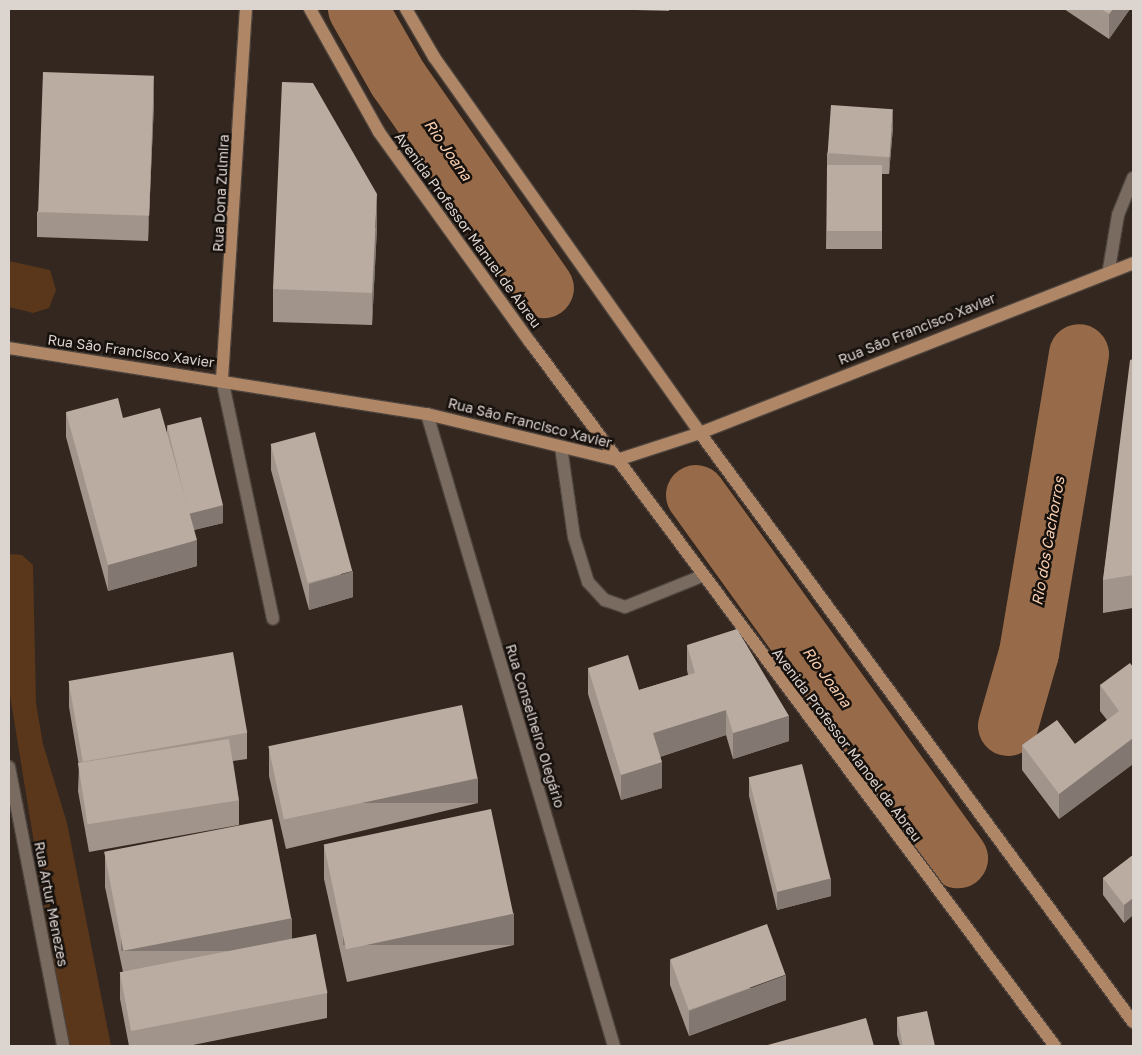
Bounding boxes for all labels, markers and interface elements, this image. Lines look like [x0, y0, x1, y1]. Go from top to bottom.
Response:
water label: Rio Joana [420, 116, 476, 184]
street label: Avenida Professor Manuel de Abreu [391, 129, 545, 331]
street label: Rua Dona Zulmira [210, 134, 232, 252]
street label: Rua São Francisco Xavier [836, 290, 998, 368]
street label: Rua São Francisco Xavier [47, 331, 215, 371]
street label: Rua São Francisco Xavier [446, 394, 614, 452]
water label: Rio dos Cachorros [1028, 475, 1068, 607]
street label: Rua Conselheiro Olegário [502, 642, 568, 810]
water label: Rio Joana [799, 643, 855, 711]
street label: Avenida Professor Manoel de Abreu [769, 645, 925, 845]
street label: Rua Artur Menezes [31, 840, 71, 968]

